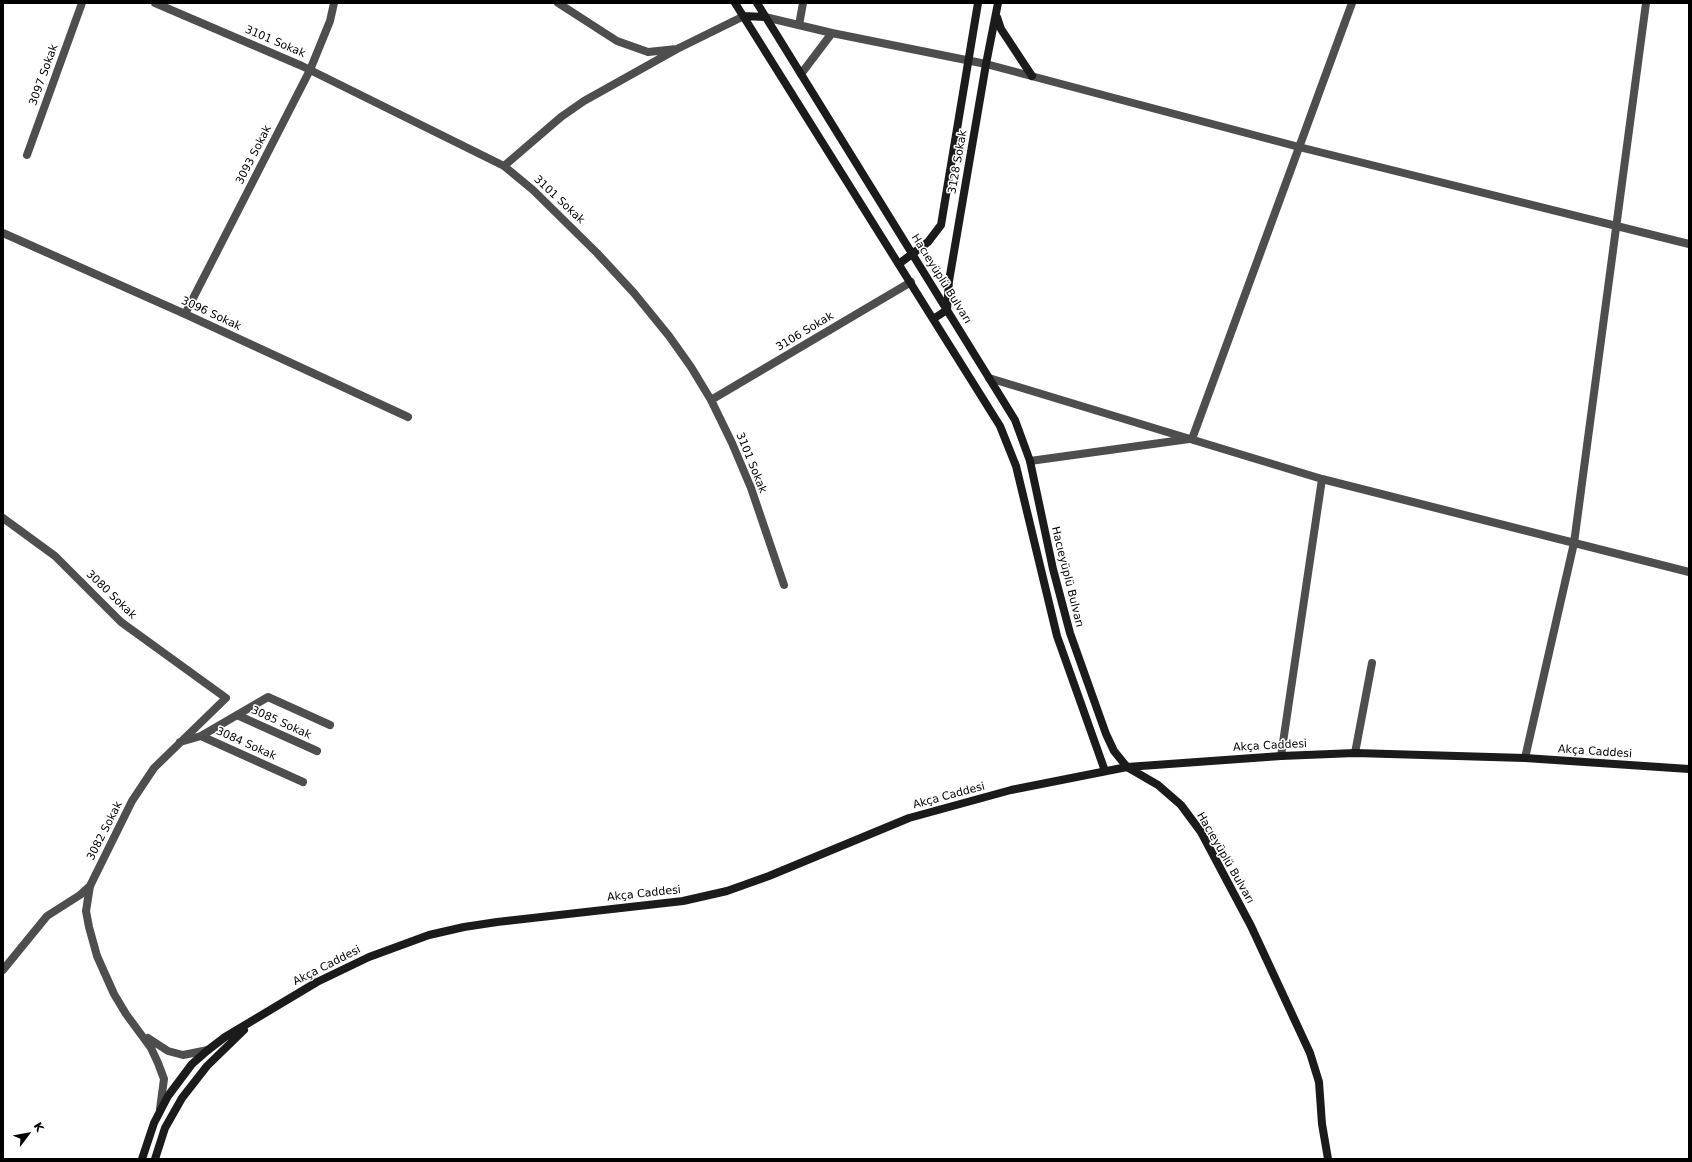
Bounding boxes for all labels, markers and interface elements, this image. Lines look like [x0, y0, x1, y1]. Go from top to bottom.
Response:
street label: 3101 Sokak [243, 23, 307, 61]
street label: 3097 Sokak [27, 42, 61, 108]
street label: 3093 Sokak [233, 123, 275, 187]
street label: 3128 Sokak [946, 129, 970, 195]
street label: 3101 Sokak [531, 173, 587, 227]
street label: Hacıeyüplü Bulvarı [908, 232, 974, 326]
street label: 3096 Sokak [179, 294, 243, 334]
street label: 3106 Sokak [774, 310, 836, 354]
street label: 3101 Sokak [733, 431, 769, 495]
street label: Hacıeyüplü Bulvarı [1048, 525, 1086, 629]
street label: 3080 Sokak [83, 568, 139, 622]
street label: 3085 Sokak [249, 704, 313, 742]
street label: 3084 Sokak [214, 725, 278, 763]
street label: Akça Caddesi [1233, 737, 1307, 755]
street label: Akça Caddesi [1558, 743, 1632, 761]
street label: Akça Caddesi [911, 780, 987, 812]
street label: 3082 Sokak [84, 799, 126, 863]
street label: Hacıeyüplü Bulvarı [1193, 810, 1257, 906]
street label: Akça Caddesi [606, 884, 682, 904]
street label: Akça Caddesi [291, 943, 363, 989]
north arrow [8, 1114, 48, 1154]
text: K [31, 1120, 46, 1134]

